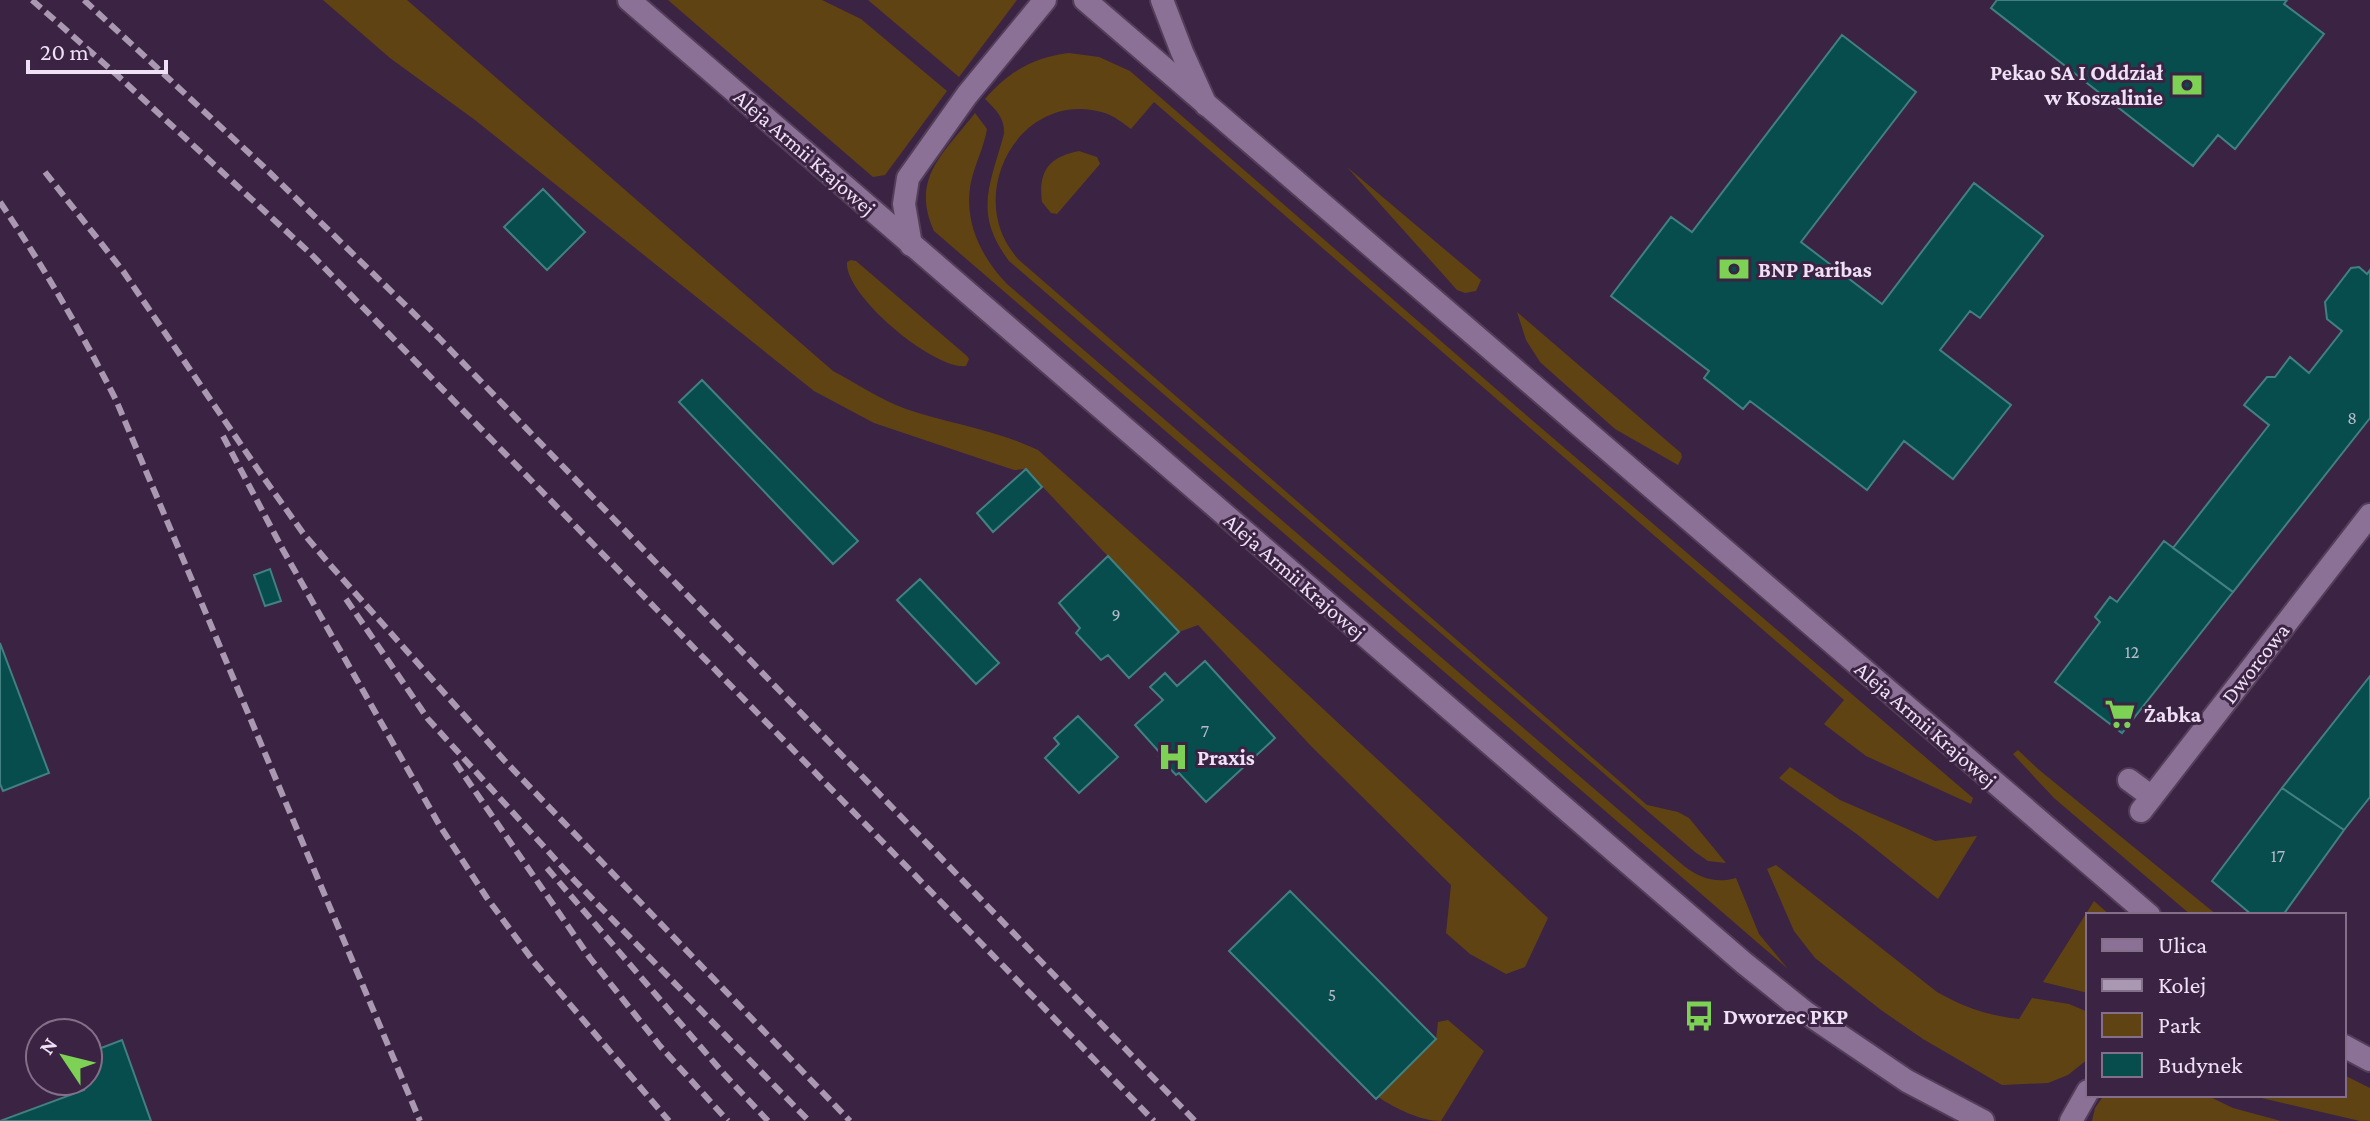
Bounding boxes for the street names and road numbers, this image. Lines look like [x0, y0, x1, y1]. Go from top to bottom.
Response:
street label: Aleja Armii Krajowej [729, 84, 880, 220]
street label: Aleja Armii Krajowej [1219, 508, 1370, 644]
street label: Dworcowa [2216, 618, 2294, 708]
street label: Aleja Armii Krajowej [1850, 656, 2001, 792]

